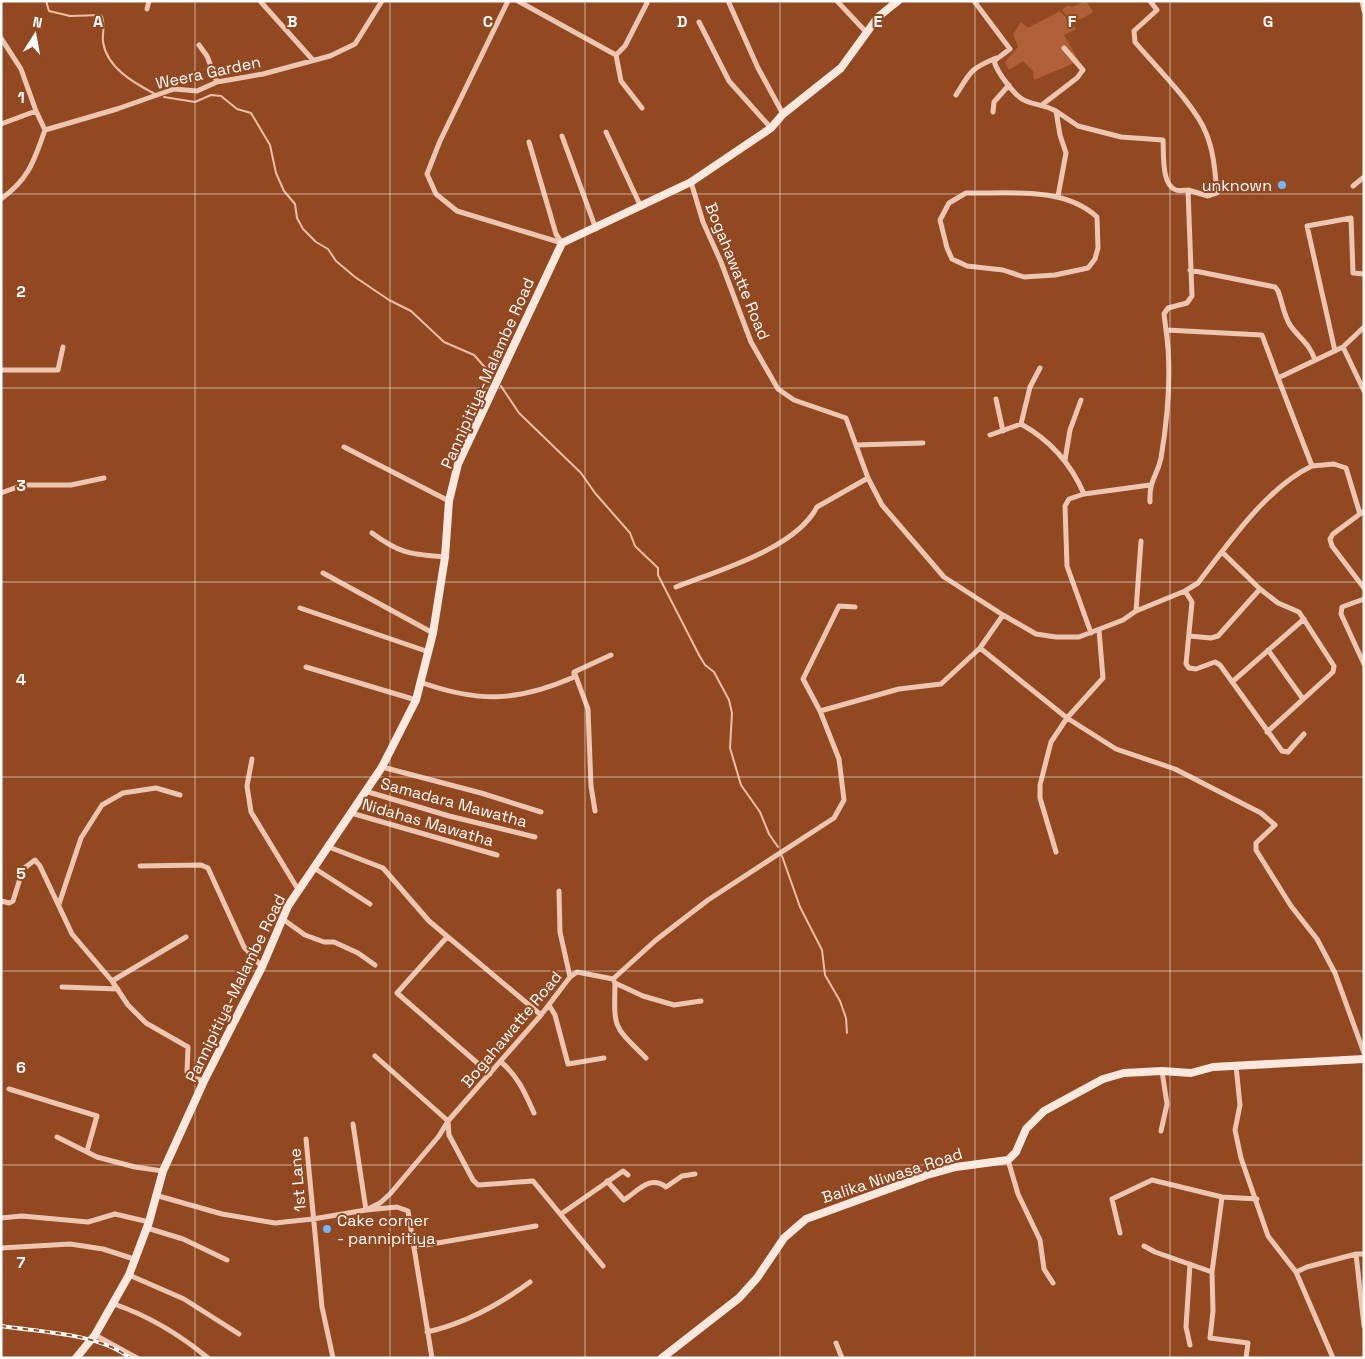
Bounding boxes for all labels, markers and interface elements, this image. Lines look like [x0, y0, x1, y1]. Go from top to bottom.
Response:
north arrow [10, 10, 60, 60]
text: A [93, 11, 103, 32]
text: B [287, 11, 297, 32]
text: C [483, 11, 493, 32]
text: D [677, 11, 687, 32]
text: E [874, 11, 883, 32]
text: F [1068, 11, 1077, 32]
text: G [1263, 11, 1273, 32]
text: N [31, 13, 44, 32]
street label: Weera Garden [154, 51, 263, 94]
text: 1 [17, 87, 25, 108]
place label: unknown [1202, 175, 1272, 196]
marker: unknown [1276, 179, 1288, 191]
street label: Bogahawatte Road [700, 200, 775, 343]
street label: Pannipitiya-Malambe Road [436, 274, 539, 472]
text: 2 [16, 281, 26, 302]
text: 3 [16, 475, 26, 496]
text: 4 [16, 669, 26, 690]
street label: Samadara Mawatha [378, 773, 529, 832]
street label: Nidahas Mawatha [360, 794, 496, 851]
text: 5 [16, 863, 26, 884]
street label: Pannipitiya-Malambe Road [181, 891, 290, 1086]
street label: Bogahawatte Road [456, 967, 566, 1092]
text: 6 [16, 1057, 26, 1078]
street label: Balika Niwasa Road [819, 1143, 965, 1208]
street label: 1st Lane [284, 1147, 311, 1213]
place label: Cake corner - pannipitiya [337, 1210, 435, 1249]
marker: Cake corner - pannipitiya [321, 1223, 333, 1235]
text: 7 [17, 1252, 26, 1273]

